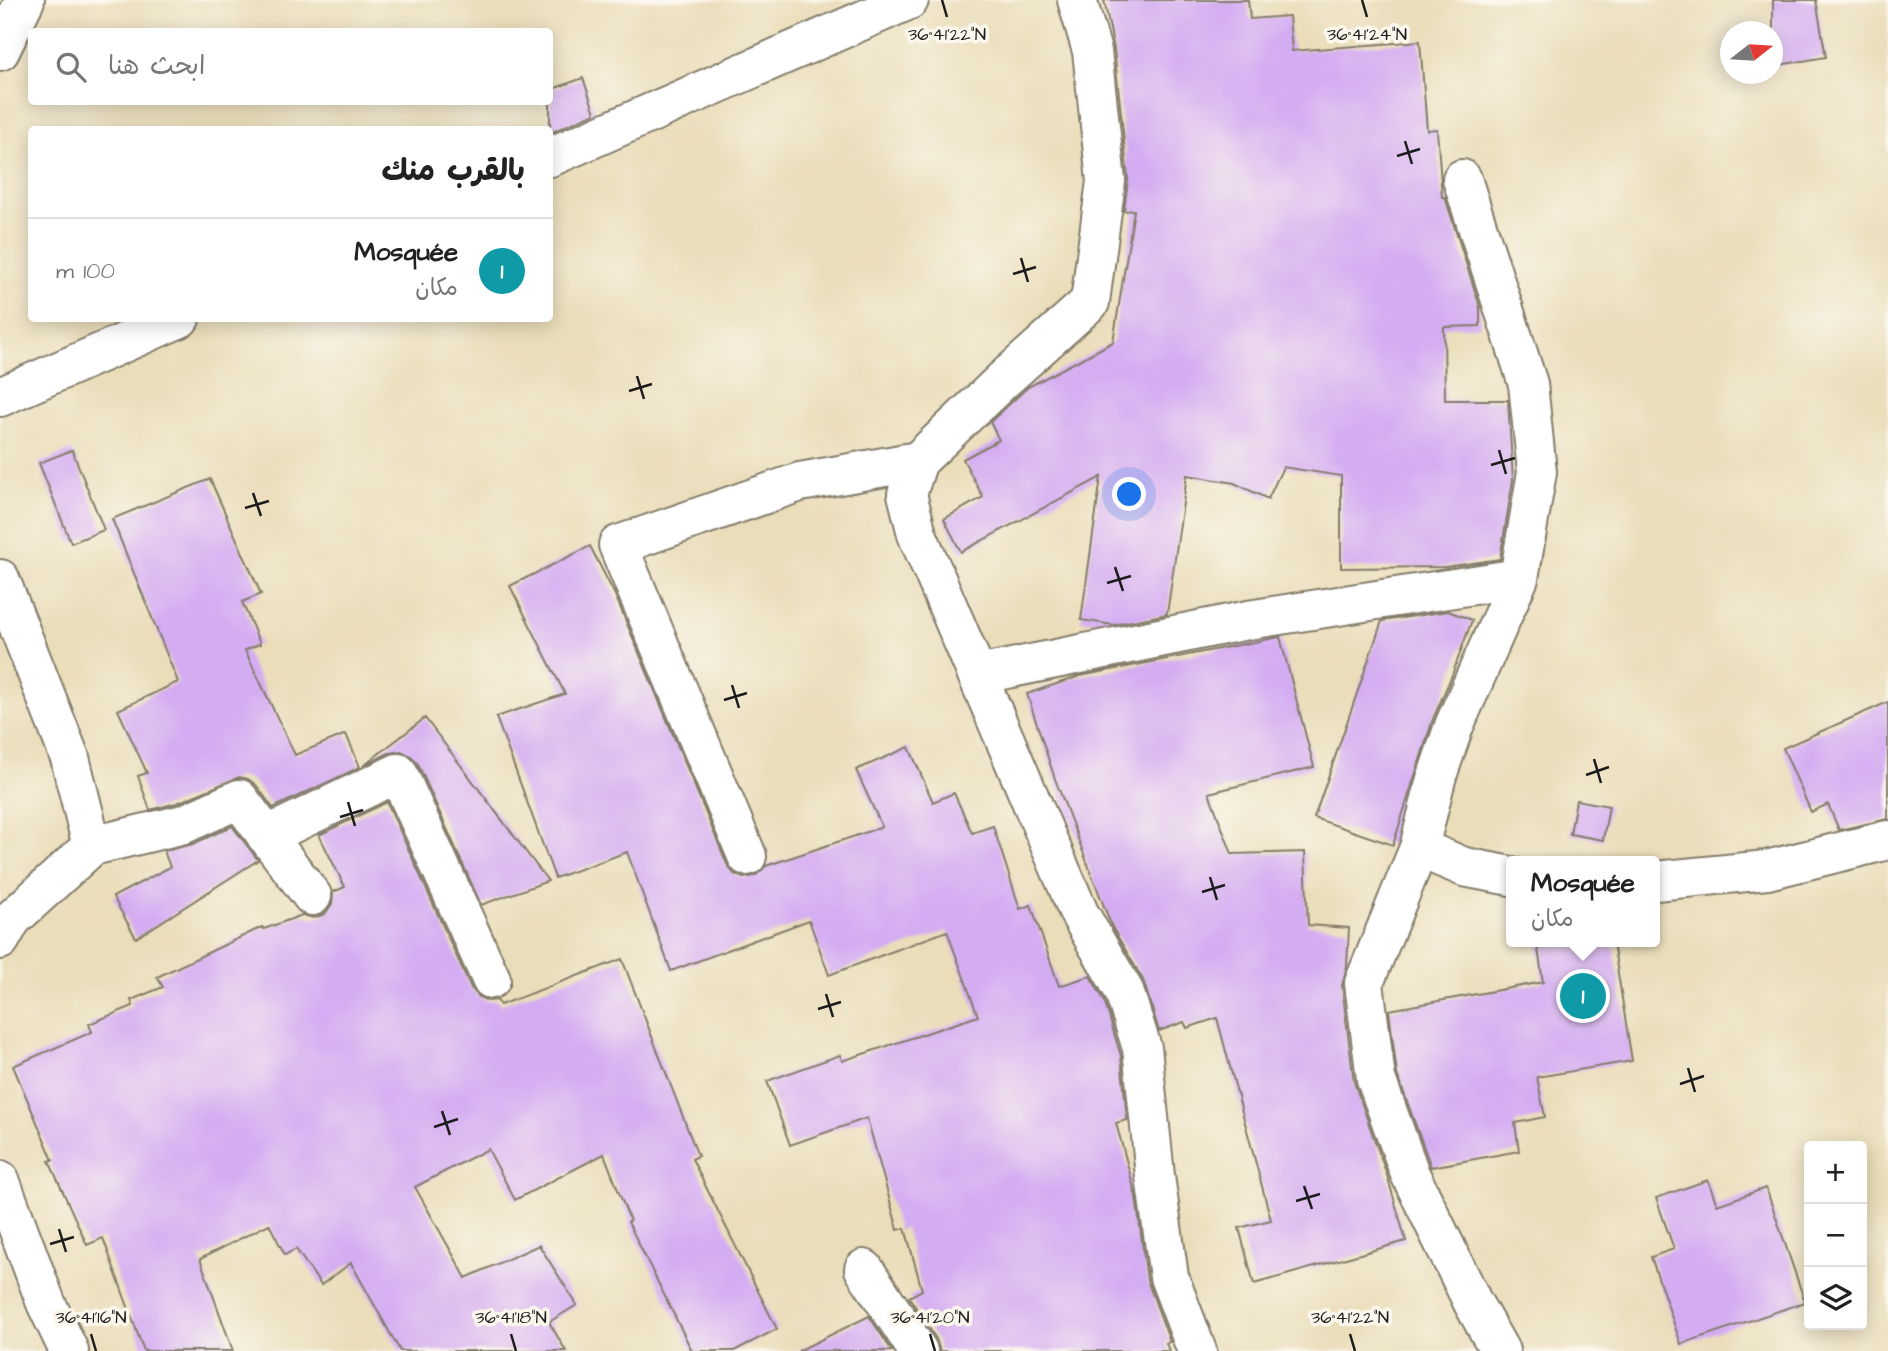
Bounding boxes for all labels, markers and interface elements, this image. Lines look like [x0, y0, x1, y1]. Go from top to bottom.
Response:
north arrow [1720, 21, 1783, 84]
text: 36°41'22"N [908, 22, 986, 47]
text: 36°41'24"N [1327, 22, 1407, 47]
search box [28, 28, 553, 105]
icon: search [52, 48, 90, 86]
text: ابحث هنا [108, 48, 205, 84]
text: بالقرب منك [381, 150, 525, 192]
text: Mosquée [354, 234, 458, 270]
text: 100 m [56, 255, 115, 287]
text: 1 [501, 255, 503, 287]
text: مكان [415, 272, 458, 304]
your location [1112, 477, 1146, 511]
popup [1506, 856, 1660, 947]
text: Mosquée [1531, 865, 1635, 901]
text: مكان [1531, 903, 1574, 935]
pin: 1 [1560, 970, 1606, 1022]
map controls [1804, 1141, 1867, 1330]
button: + [1804, 1141, 1867, 1204]
button: − [1804, 1204, 1867, 1267]
button: layers [1804, 1267, 1867, 1330]
text: 36°41'16"N [56, 1305, 127, 1330]
text: 36°41'18"N [475, 1305, 547, 1330]
text: 36°41'20"N [890, 1305, 970, 1330]
text: 36°41'22"N [1311, 1305, 1389, 1330]

